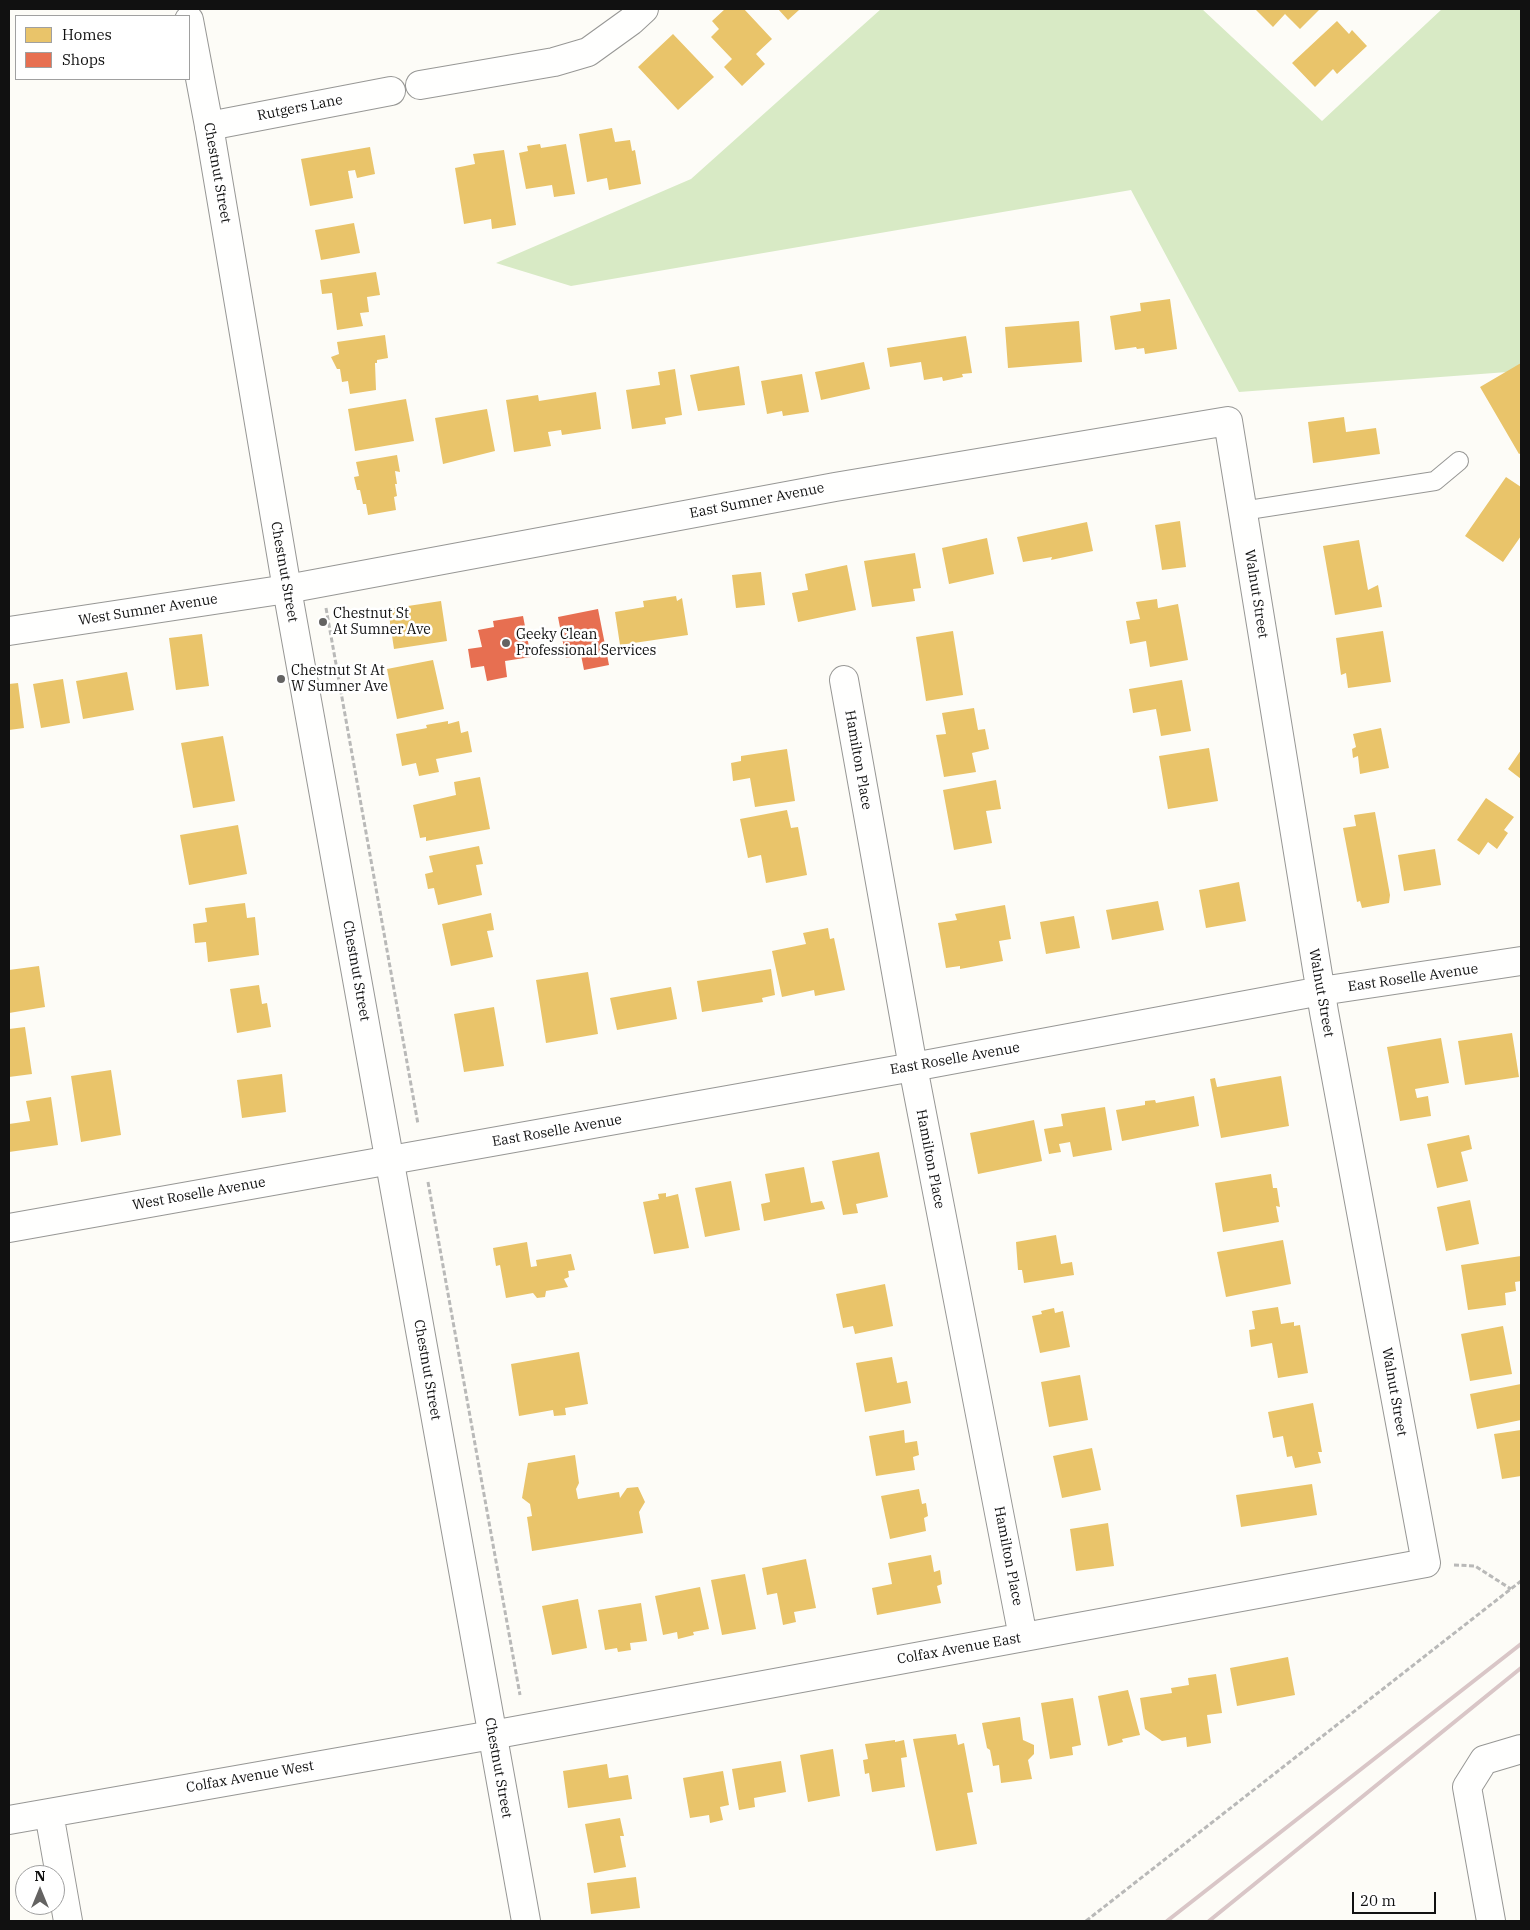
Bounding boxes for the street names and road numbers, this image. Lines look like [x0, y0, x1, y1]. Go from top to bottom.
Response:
street label: Rutgers Lane [256, 91, 344, 125]
street label: Chestnut Street [200, 121, 234, 225]
street label: East Sumner Avenue [688, 480, 826, 522]
street label: Chestnut Street [267, 520, 301, 624]
street label: Walnut Street [1241, 548, 1271, 640]
street label: West Sumner Avenue [77, 591, 219, 629]
street label: Hamilton Place [841, 709, 875, 811]
street label: Chestnut Street [339, 919, 373, 1023]
street label: Walnut Street [1305, 947, 1337, 1039]
street label: East Roselle Avenue [1347, 961, 1479, 995]
street label: East Roselle Avenue [889, 1039, 1021, 1079]
street label: Hamilton Place [912, 1108, 948, 1210]
street label: East Roselle Avenue [491, 1111, 623, 1151]
street label: West Roselle Avenue [131, 1174, 267, 1214]
street label: Chestnut Street [410, 1318, 444, 1422]
street label: Walnut Street [1378, 1346, 1410, 1438]
street label: Hamilton Place [990, 1505, 1026, 1607]
street label: Colfax Avenue East [896, 1630, 1022, 1668]
street label: Chestnut Street [481, 1716, 515, 1820]
street label: Colfax Avenue West [185, 1758, 315, 1796]

